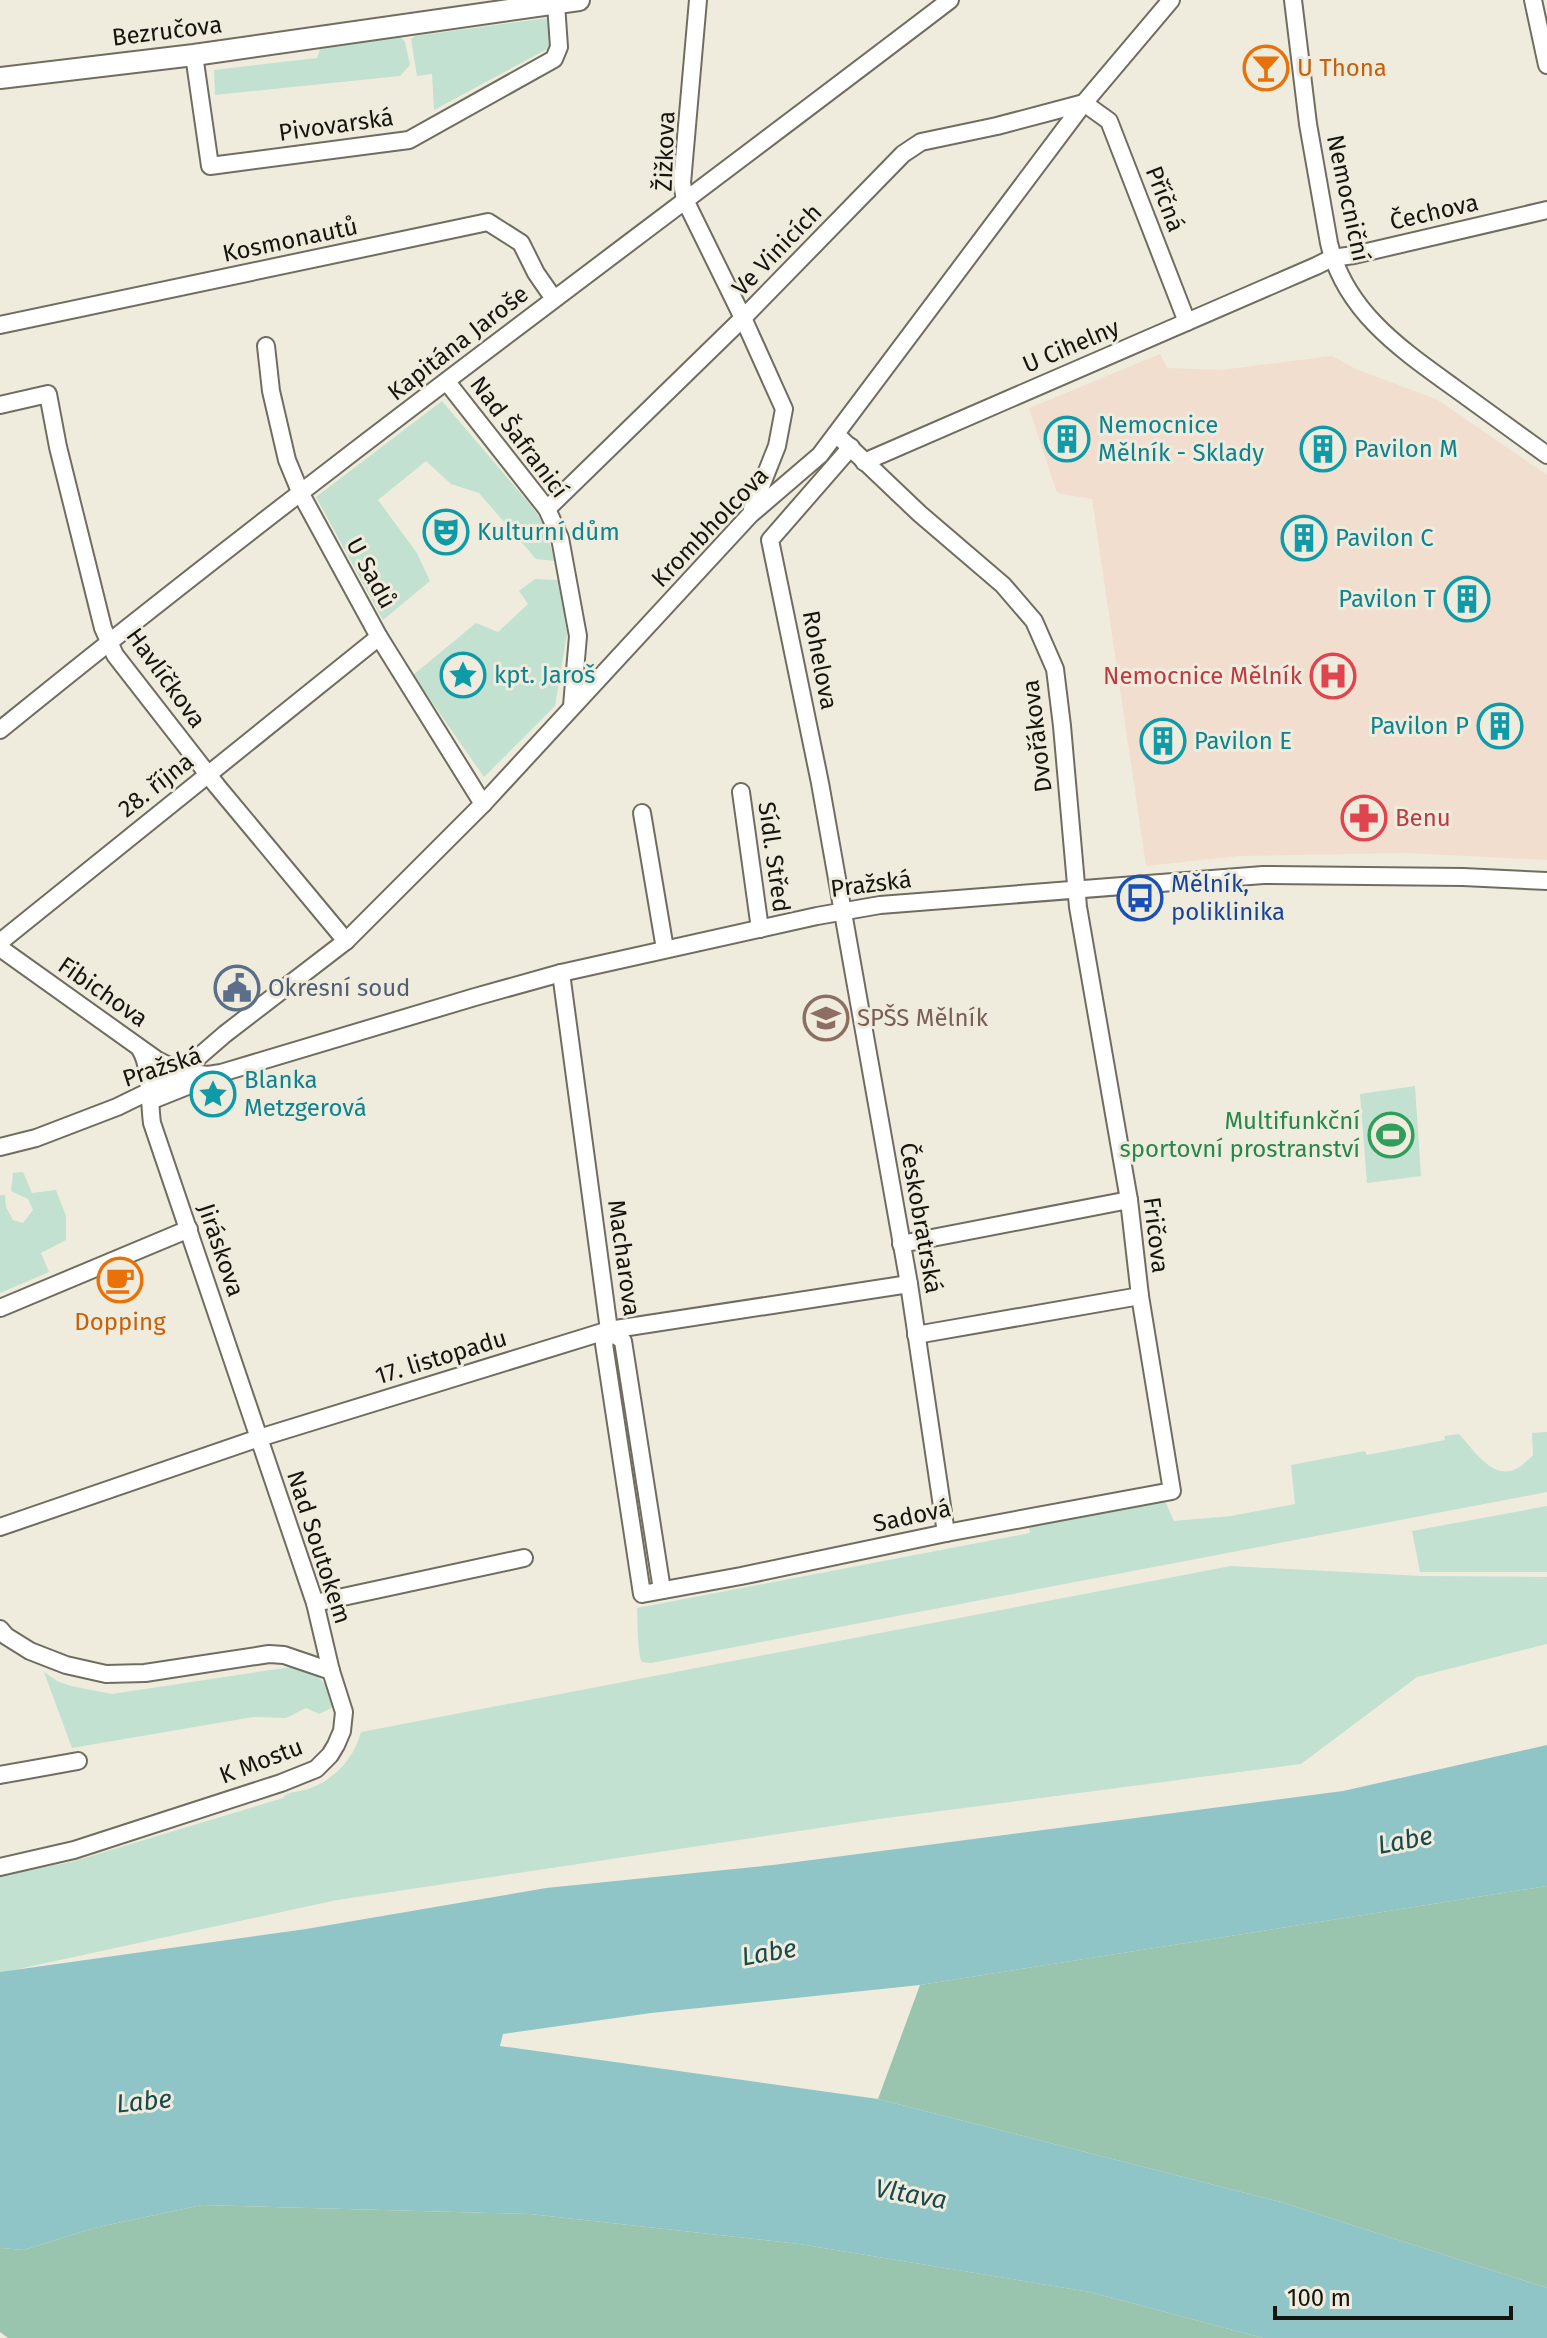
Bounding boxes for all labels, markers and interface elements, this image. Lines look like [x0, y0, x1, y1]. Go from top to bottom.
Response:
street label: Bezručova [110, 10, 224, 52]
bar icon: U Thona [1242, 44, 1290, 92]
place label: U Thona [1297, 54, 1387, 82]
street label: Pivovarská [277, 103, 395, 147]
street label: Žižkova [650, 110, 680, 192]
street label: Nemocniční [1321, 132, 1375, 264]
street label: Příčná [1140, 162, 1190, 236]
street label: Čechova [1387, 187, 1481, 236]
street label: Ve Vinicích [726, 198, 828, 302]
street label: Kosmonautů [220, 212, 360, 268]
street label: Kapitána Jaroše [382, 280, 534, 406]
street label: U Cihelny [1018, 313, 1124, 379]
street label: Nad Šafranicí [464, 370, 575, 503]
place label: Nemocnice Mělník - Sklady [1098, 411, 1264, 467]
building icon: Nemocnice Mělník - Sklady [1043, 415, 1091, 463]
building icon: Pavilon M [1299, 425, 1347, 473]
place label: Pavilon M [1354, 435, 1458, 463]
street label: Krombholcova [646, 461, 774, 593]
theatre icon: Kulturní dům [422, 508, 470, 556]
building icon: Pavilon C [1280, 514, 1328, 562]
place label: Kulturní dům [477, 518, 620, 546]
place label: Pavilon C [1335, 524, 1434, 552]
street label: U Sadů [340, 533, 402, 613]
building icon: Pavilon T [1443, 575, 1491, 623]
place label: Pavilon T [1338, 585, 1437, 613]
street label: Rohelova [797, 608, 843, 712]
street label: Havlíčkova [120, 623, 212, 733]
place icon: kpt. Jaroš [439, 651, 487, 699]
hospital icon: Nemocnice Mělník [1309, 652, 1357, 700]
place label: kpt. Jaroš [494, 661, 596, 689]
place label: Nemocnice Mělník [1103, 662, 1303, 690]
street label: Dvořákova [1016, 678, 1058, 794]
building icon: Pavilon P [1476, 702, 1524, 750]
place label: Pavilon P [1370, 712, 1469, 740]
building icon: Pavilon E [1139, 717, 1187, 765]
place label: Pavilon E [1194, 727, 1292, 755]
street label: 28. října [113, 747, 199, 823]
pharmacy icon: Benu [1340, 794, 1388, 842]
street label: Sídl. Střed [752, 800, 796, 914]
place label: Benu [1395, 804, 1451, 832]
street label: Pražská [829, 865, 913, 903]
place label: Mělník, poliklinika [1171, 870, 1285, 926]
bus stop icon: Mělník, poliklinika [1116, 874, 1164, 922]
street label: Fibichova [53, 951, 153, 1033]
public building icon: Okresní soud [213, 964, 261, 1012]
place label: Okresní soud [268, 974, 410, 1002]
school or university icon: SPŠS Mělník [802, 994, 850, 1042]
place label: SPŠS Mělník [857, 1003, 989, 1032]
street label: Pražská [119, 1041, 205, 1093]
place label: Blanka Metzgerová [244, 1066, 367, 1122]
place icon: Blanka Metzgerová [189, 1070, 237, 1118]
place label: Multifunkční sportovní prostranství [1119, 1107, 1360, 1163]
sports icon: Multifunkční sportovní prostranství [1367, 1111, 1415, 1159]
street label: Českobratrská [894, 1140, 949, 1296]
street label: Fričova [1137, 1195, 1175, 1275]
street label: Macharova [602, 1198, 646, 1318]
street label: Jiráskova [192, 1200, 250, 1300]
cafe icon: Dopping [96, 1256, 144, 1304]
place label: Dopping [74, 1308, 166, 1336]
street label: 17. listopadu [372, 1324, 510, 1390]
street label: Nad Soutokem [281, 1467, 357, 1627]
street label: Sadová [871, 1494, 953, 1538]
street label: K Mostu [215, 1732, 307, 1790]
water label: Labe [1375, 1820, 1435, 1861]
water label: Labe [739, 1932, 799, 1973]
water label: Labe [115, 2083, 173, 2120]
water label: Vltava [873, 2173, 949, 2216]
scale bar [1275, 2270, 1511, 2320]
text: 100 m [1287, 2284, 1351, 2312]

